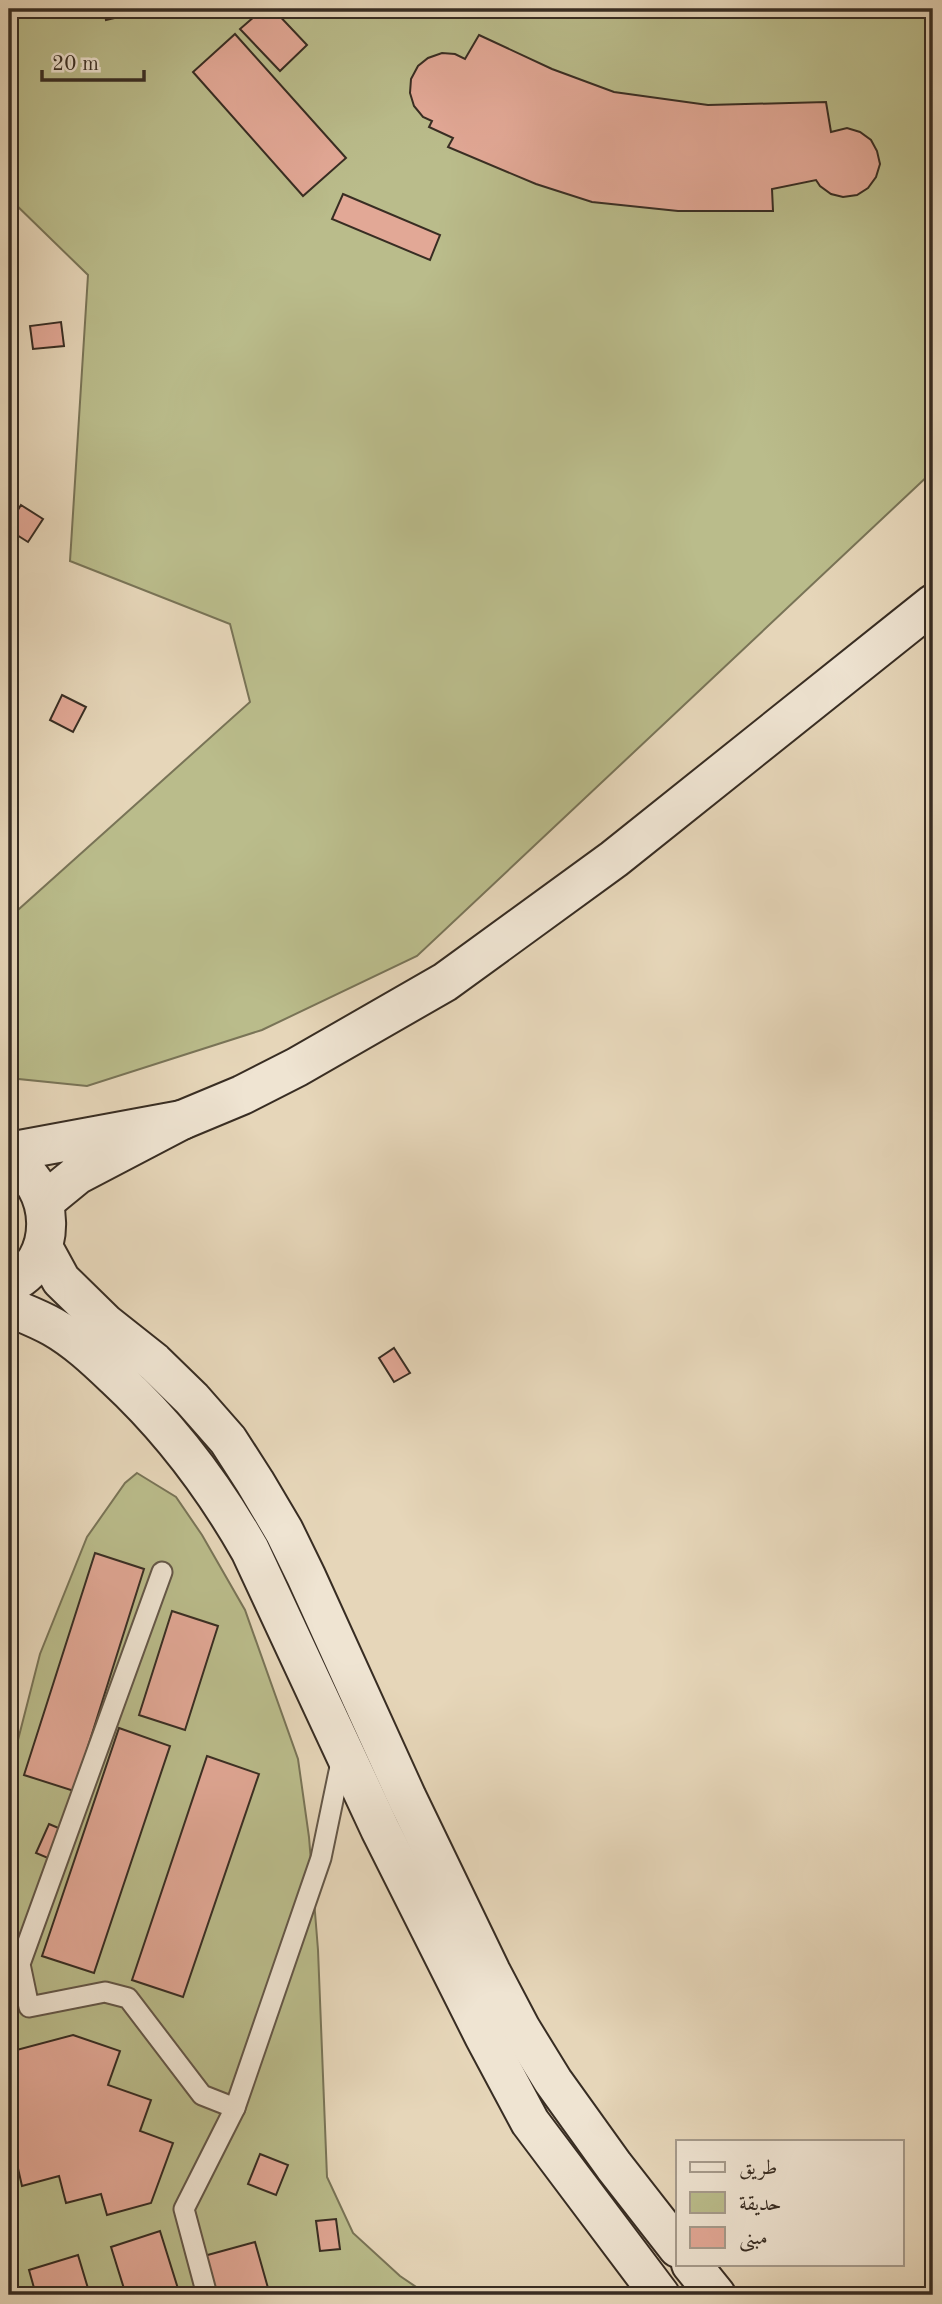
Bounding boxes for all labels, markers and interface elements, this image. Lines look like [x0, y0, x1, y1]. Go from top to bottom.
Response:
scale bar [42, 38, 144, 82]
text: 20 m [52, 54, 99, 75]
legend [676, 2140, 904, 2266]
text: طريق [739, 2158, 777, 2180]
text: حديقة [739, 2194, 782, 2216]
text: مبنى [739, 2228, 768, 2252]

